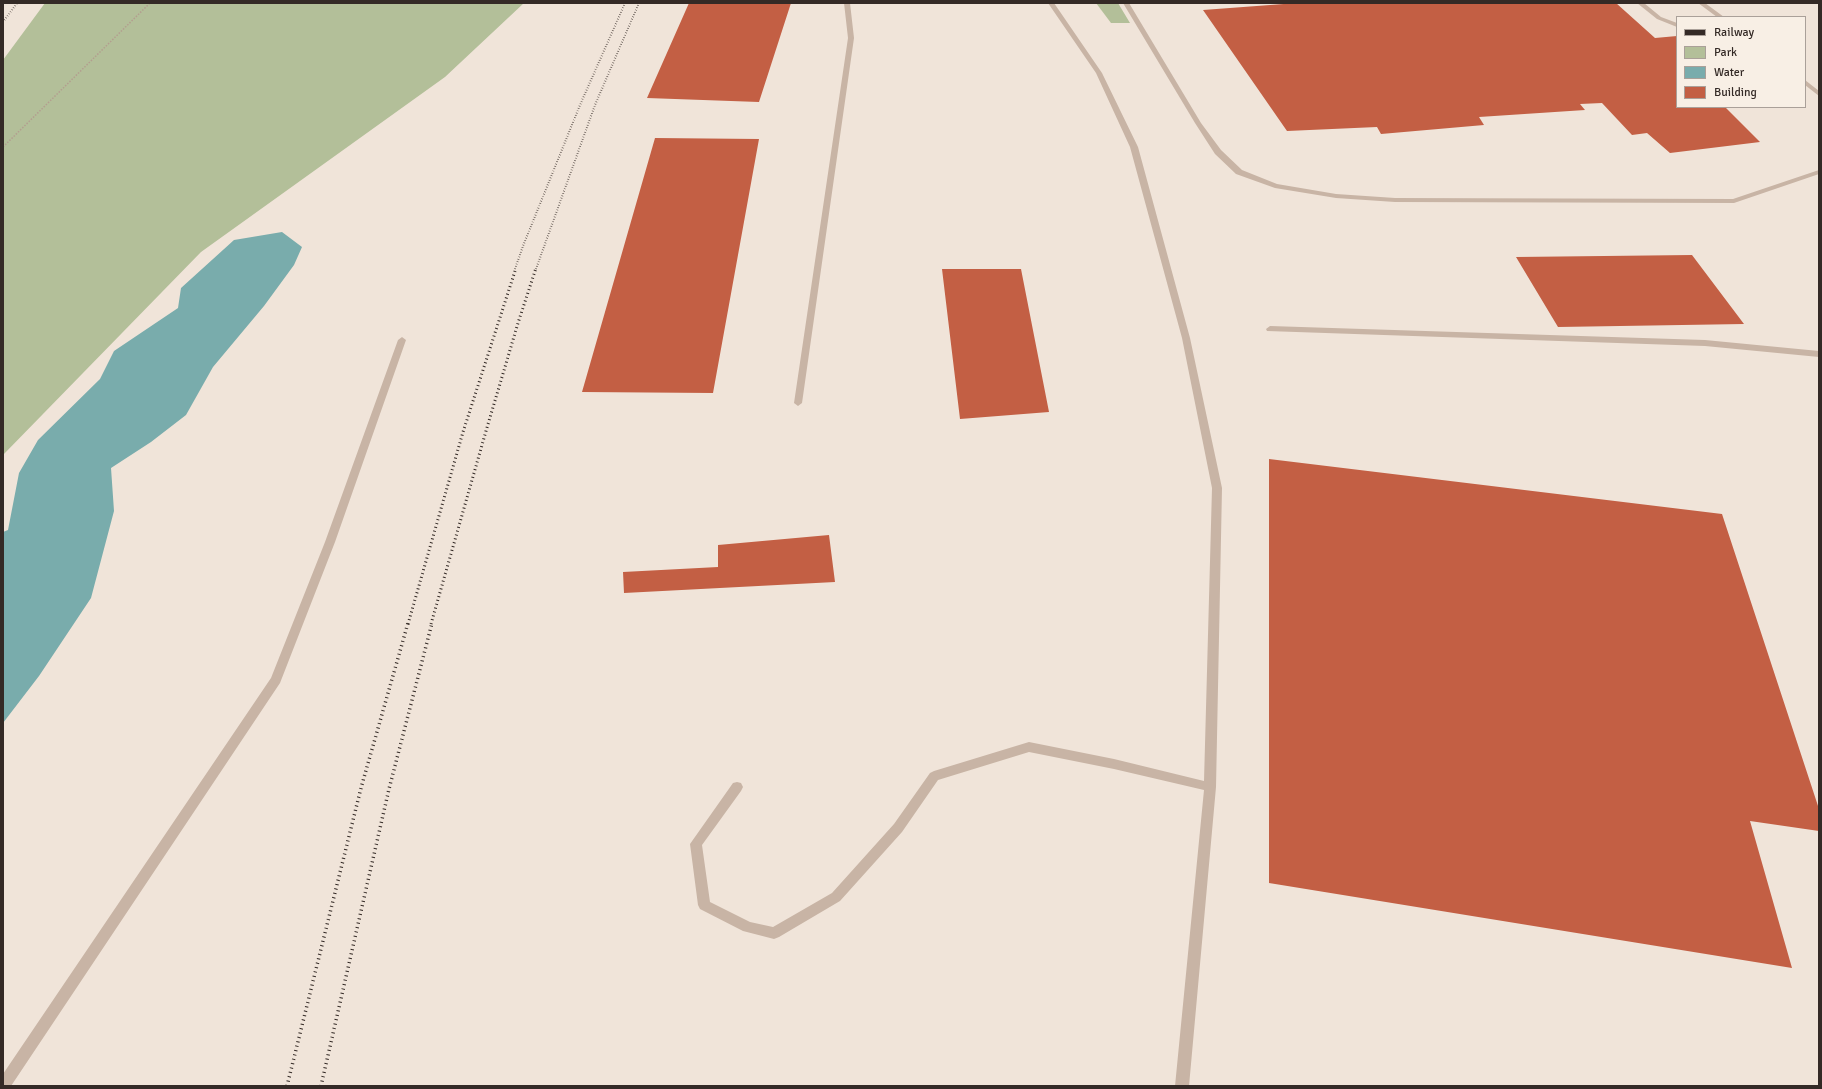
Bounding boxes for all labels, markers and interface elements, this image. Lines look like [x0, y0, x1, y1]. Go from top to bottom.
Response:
legend [1676, 16, 1806, 108]
text: Railway [1714, 25, 1754, 40]
text: Park [1714, 45, 1737, 60]
text: Water [1714, 65, 1744, 80]
text: Building [1714, 85, 1757, 100]

